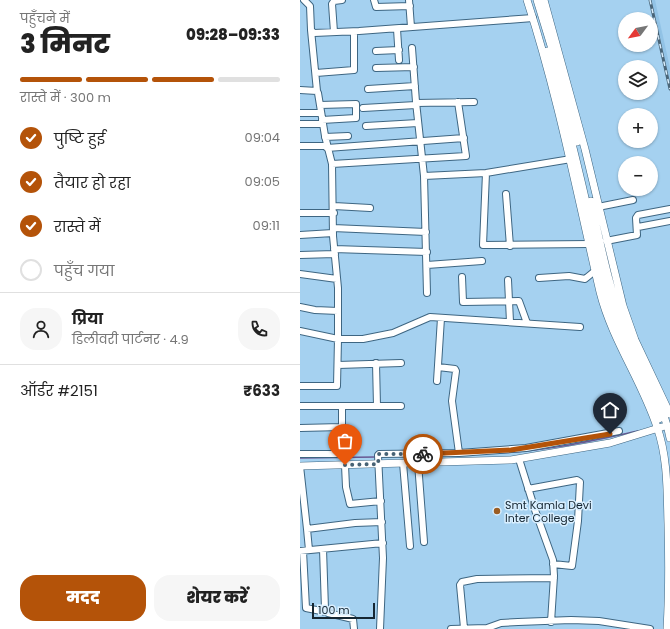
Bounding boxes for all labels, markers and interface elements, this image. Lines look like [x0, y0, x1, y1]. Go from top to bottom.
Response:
text: पहुँचने में [20, 9, 70, 28]
north arrow [618, 12, 658, 52]
map controls [618, 12, 658, 196]
text: 09:28–09:33 [186, 24, 280, 45]
text: 3 मिनट [20, 26, 110, 62]
button: layers [618, 60, 658, 100]
text: रास्ते में · 300 m [20, 88, 111, 107]
button: + [618, 108, 658, 148]
icon: check [20, 127, 42, 149]
text: पुष्टि हुई [54, 128, 105, 149]
text: 09:04 [245, 128, 280, 147]
button: − [618, 156, 658, 196]
icon: check [20, 171, 42, 193]
text: तैयार हो रहा [54, 172, 130, 193]
text: 09:05 [245, 172, 280, 191]
icon: check [20, 215, 42, 237]
text: रास्ते में [54, 216, 101, 237]
text: 09:11 [253, 216, 280, 235]
text: पहुँच गया [54, 260, 114, 281]
button: person [20, 308, 62, 350]
text: प्रिया [72, 308, 103, 329]
button: phone [238, 308, 280, 350]
text: डिलीवरी पार्टनर · 4.9 [72, 330, 189, 349]
text: ऑर्डर #2151 [20, 380, 98, 401]
text: ₹633 [243, 380, 280, 401]
pin [593, 393, 627, 434]
icon: home [599, 399, 621, 421]
pin [328, 424, 362, 465]
icon: bag [334, 430, 356, 452]
courier [403, 434, 443, 474]
icon: bike [412, 443, 434, 465]
place label: Smt Kamla Devi Inter College [505, 497, 592, 526]
marker: Smt Kamla Devi Inter College [492, 506, 502, 516]
button: मदद [20, 575, 146, 621]
button: शेयर करें [154, 575, 280, 621]
scale bar [312, 601, 375, 620]
text: 100 m [318, 602, 350, 618]

